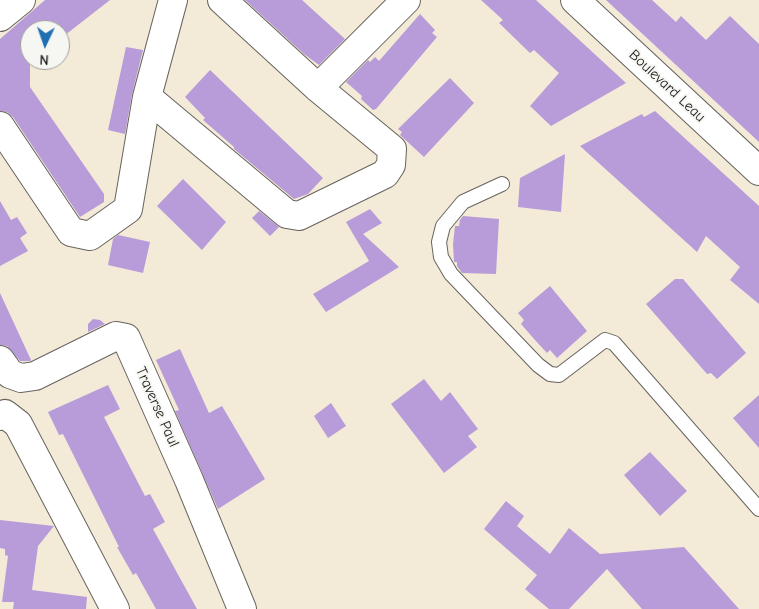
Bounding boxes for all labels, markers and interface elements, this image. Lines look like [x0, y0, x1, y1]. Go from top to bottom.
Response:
north arrow [20, 20, 70, 70]
street label: Boulevard Leau [625, 46, 709, 126]
text: N [39, 51, 49, 68]
street label: Traverse Paul [131, 364, 183, 450]

